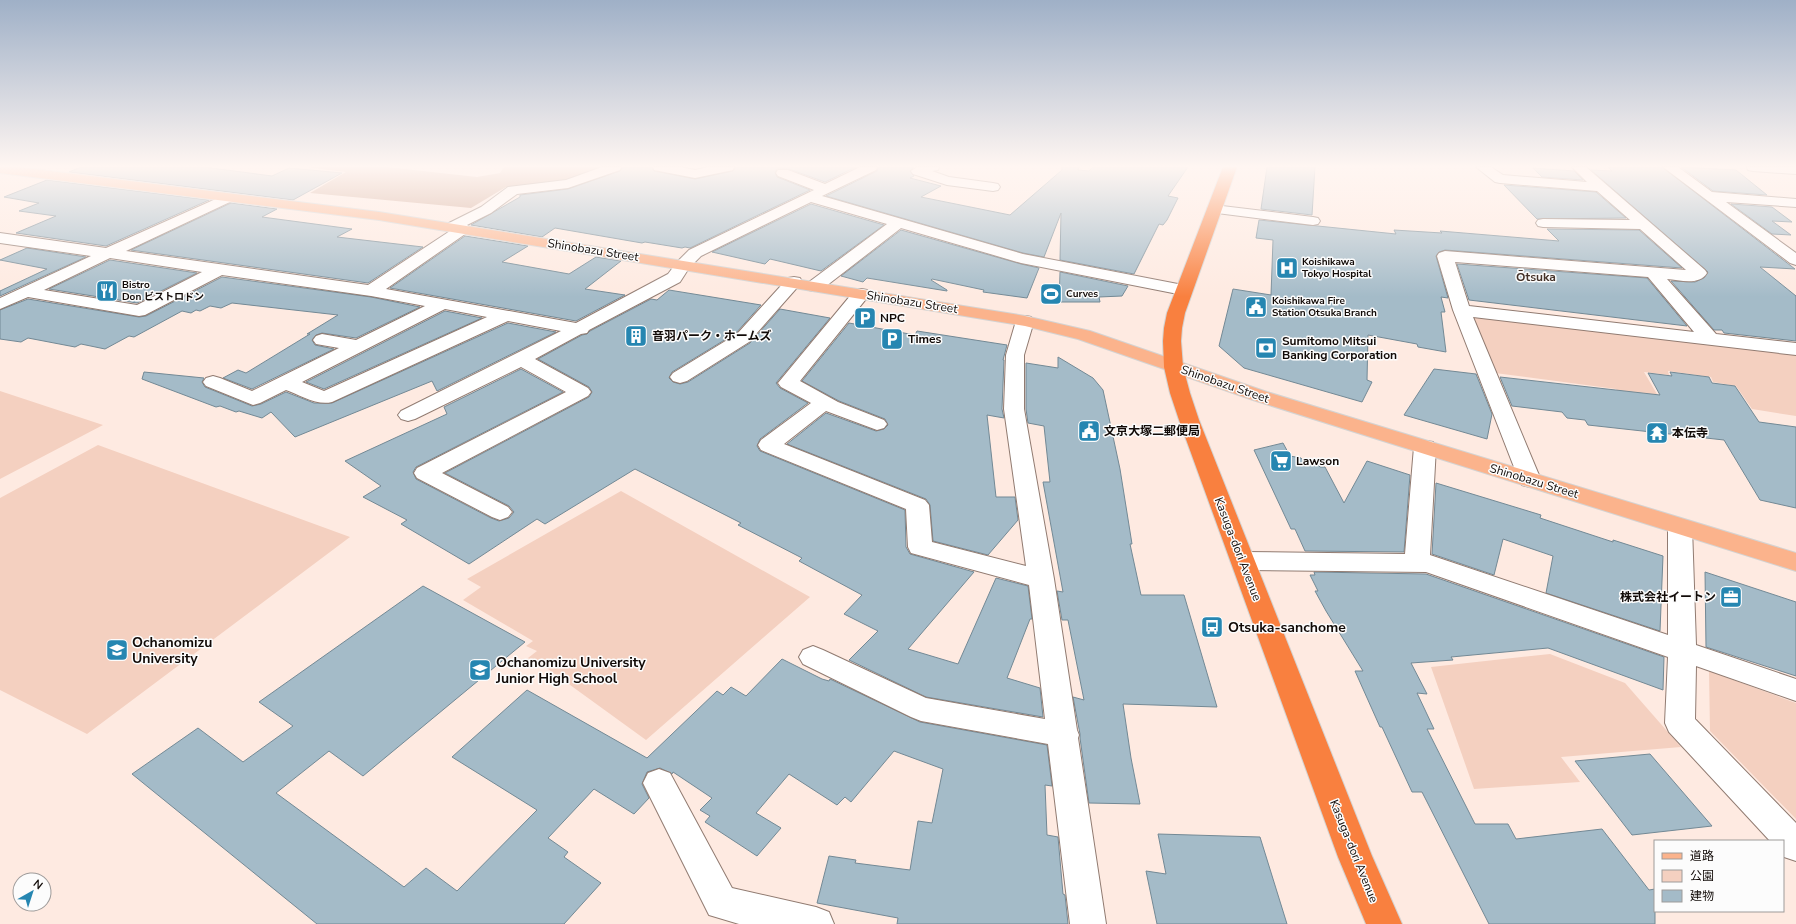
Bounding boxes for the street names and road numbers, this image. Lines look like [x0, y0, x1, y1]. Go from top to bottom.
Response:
street label: Shinobazu Street [546, 235, 640, 265]
street label: Shinobazu Street [865, 287, 959, 317]
street label: Shinobazu Street [1179, 361, 1272, 407]
street label: Shinobazu Street [1488, 460, 1581, 502]
street label: Kasuga-dori Avenue [1211, 495, 1265, 603]
street label: Kasuga-dori Avenue [1326, 797, 1382, 905]

